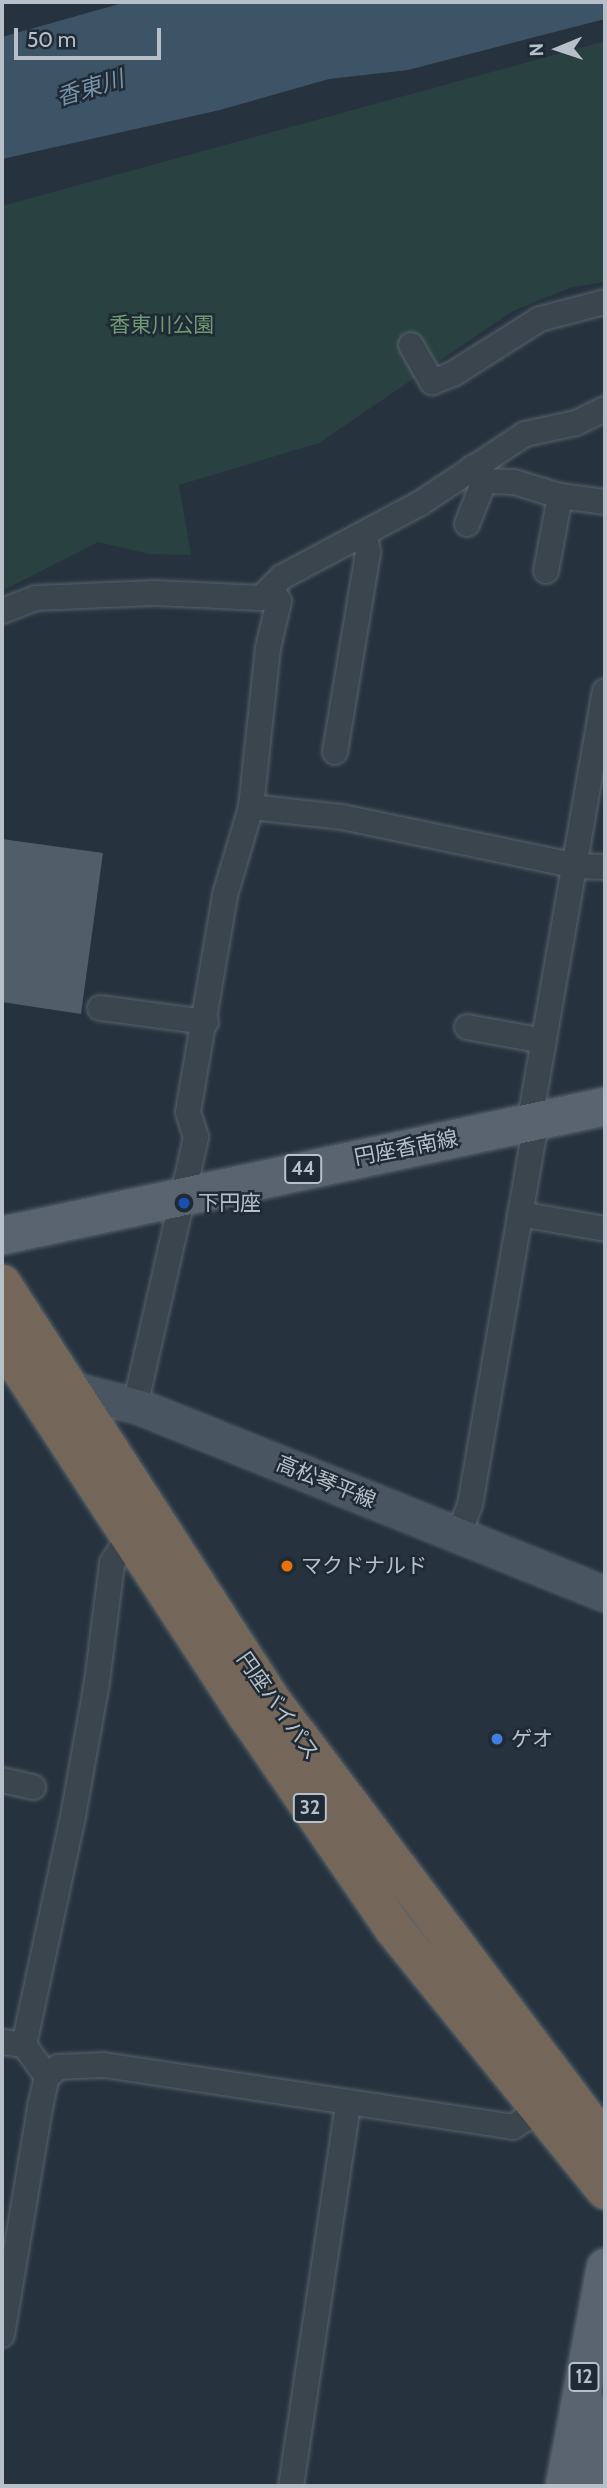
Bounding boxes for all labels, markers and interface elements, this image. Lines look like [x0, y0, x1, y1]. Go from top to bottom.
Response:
scale bar [18, 14, 164, 58]
north arrow [523, 14, 593, 84]
text: 50 m [27, 27, 76, 52]
text: N [525, 43, 548, 57]
water label: 香東川 [53, 65, 127, 111]
park label: 香東川公園 [110, 312, 214, 338]
street label: 円座香南線 [352, 1126, 460, 1170]
road number: 44 [284, 1154, 322, 1184]
place label: 下円座 [198, 1190, 261, 1216]
marker: 下円座 [176, 1195, 192, 1211]
street label: 高松琴平線 [273, 1451, 379, 1513]
place label: マクドナルド [301, 1553, 427, 1579]
marker: マクドナルド [279, 1558, 295, 1574]
street label: 円座バイパス [232, 1647, 324, 1765]
place label: ゲオ [511, 1726, 553, 1752]
marker: ゲオ [489, 1731, 505, 1747]
road number: 32 [292, 1792, 328, 1824]
road number: 12 [568, 2362, 600, 2392]

